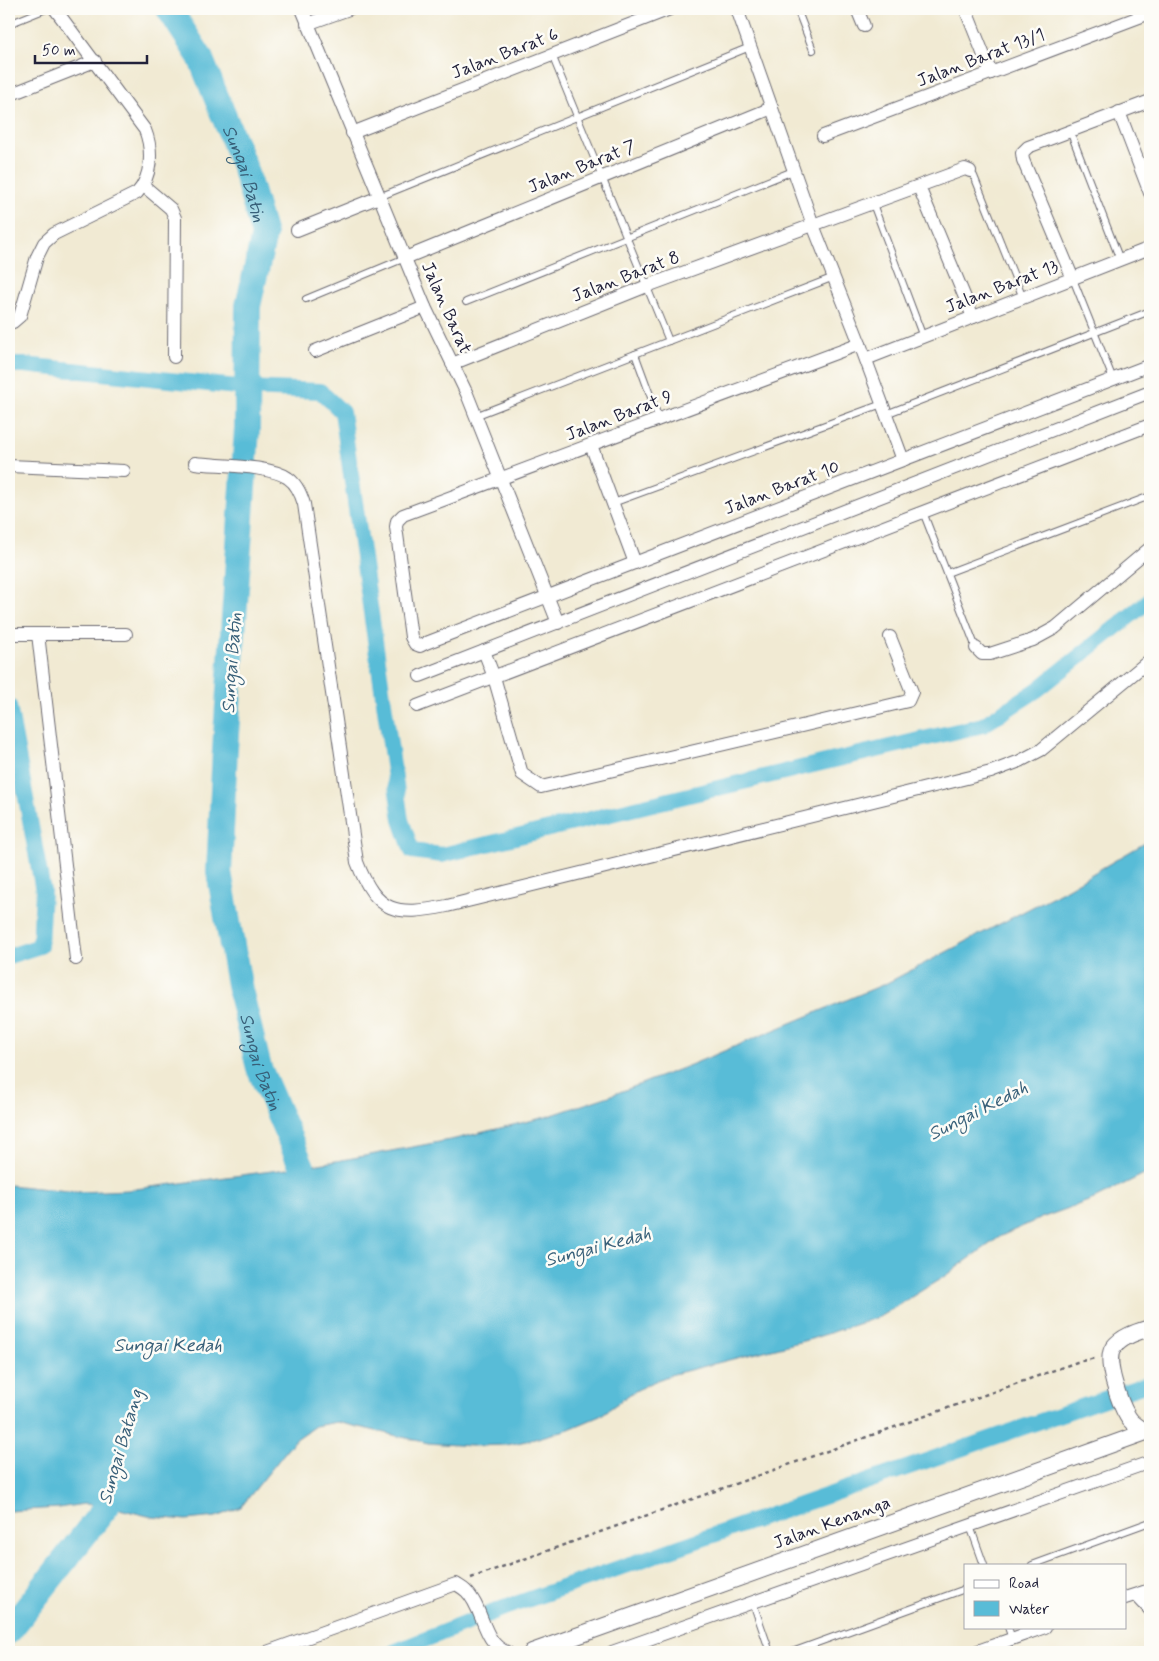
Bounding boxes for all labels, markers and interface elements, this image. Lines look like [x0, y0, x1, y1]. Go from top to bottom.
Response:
street label: Jalan Barat 6 [448, 23, 562, 85]
street label: Jalan Barat 13/1 [914, 23, 1048, 93]
scale bar [35, 32, 148, 64]
text: 50 m [42, 41, 76, 61]
water label: Sungai Batin [216, 121, 272, 225]
street label: Jalan Barat 7 [525, 134, 640, 200]
street label: Jalan Barat 8 [569, 245, 683, 309]
street label: Jalan Barat 13 [942, 254, 1062, 320]
street label: Jalan Barat [415, 258, 477, 358]
street label: Jalan Barat 9 [562, 385, 676, 447]
street label: Jalan Barat 10 [721, 455, 843, 521]
water label: Sungai Batin [216, 612, 250, 714]
water label: Sungai Batin [234, 1011, 288, 1114]
water label: Sungai Kedah [924, 1075, 1033, 1149]
water label: Sungai Kedah [542, 1221, 654, 1275]
water label: Sungai Kedah [114, 1333, 222, 1360]
water label: Sungai Batang [93, 1386, 151, 1508]
street label: Jalan Kenanga [770, 1491, 894, 1555]
legend [964, 1564, 1126, 1628]
text: Road [1009, 1574, 1039, 1594]
text: Water [1009, 1600, 1049, 1620]

